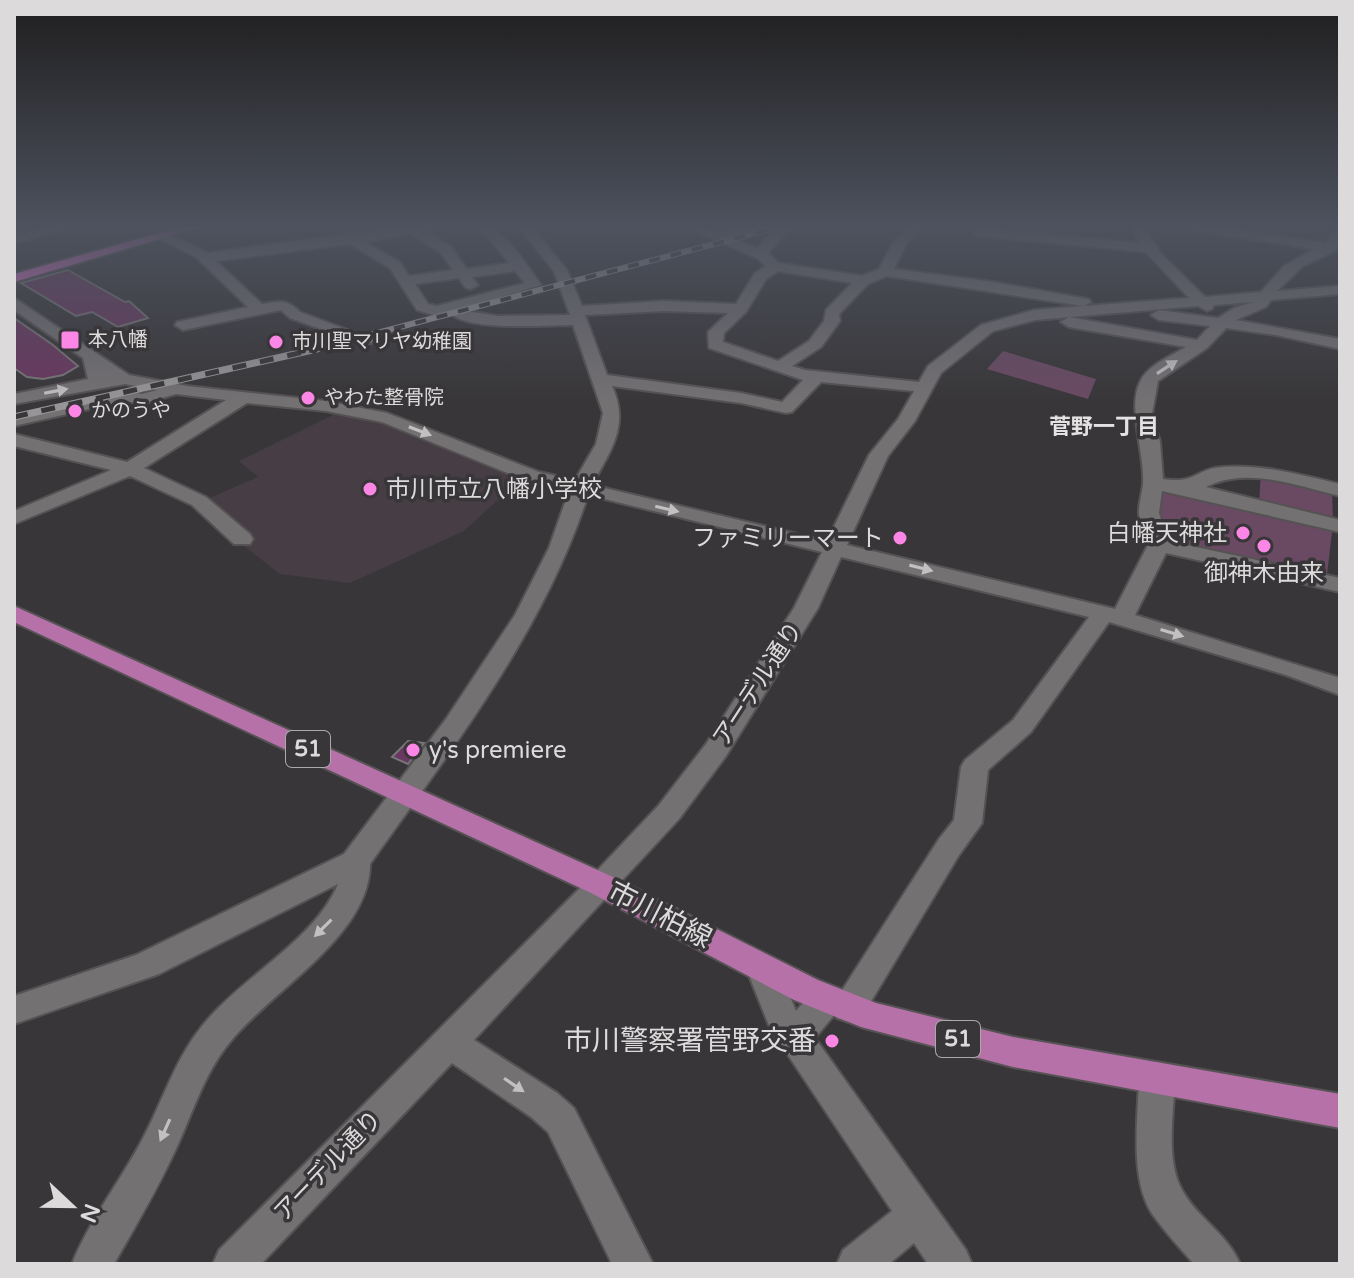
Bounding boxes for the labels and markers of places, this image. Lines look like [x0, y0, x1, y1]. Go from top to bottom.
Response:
place label: 本八幡 [88, 328, 148, 352]
marker: 本八幡 [59, 329, 81, 351]
place label: 市川聖マリヤ幼稚園 [292, 330, 472, 354]
marker: 市川聖マリヤ幼稚園 [267, 333, 285, 351]
place label: やわた整骨院 [324, 386, 444, 410]
marker: やわた整骨院 [299, 389, 317, 407]
place label: かのうや [91, 399, 171, 423]
marker: かのうや [66, 402, 84, 420]
place label: 市川市立八幡小学校 [386, 475, 602, 504]
marker: 市川市立八幡小学校 [361, 480, 379, 498]
place label: 白幡天神社 [1107, 519, 1227, 548]
place label: ファミリーマート [692, 524, 884, 553]
marker: 白幡天神社 [1234, 524, 1252, 542]
marker: ファミリーマート [891, 529, 909, 547]
marker: 御神木由来 [1255, 537, 1273, 555]
place label: 御神木由来 [1204, 559, 1324, 588]
place label: y's premiere [429, 736, 567, 765]
marker: y's premiere [404, 741, 422, 759]
place label: 市川警察署菅野交番 [564, 1024, 816, 1058]
marker: 市川警察署菅野交番 [823, 1032, 841, 1050]

